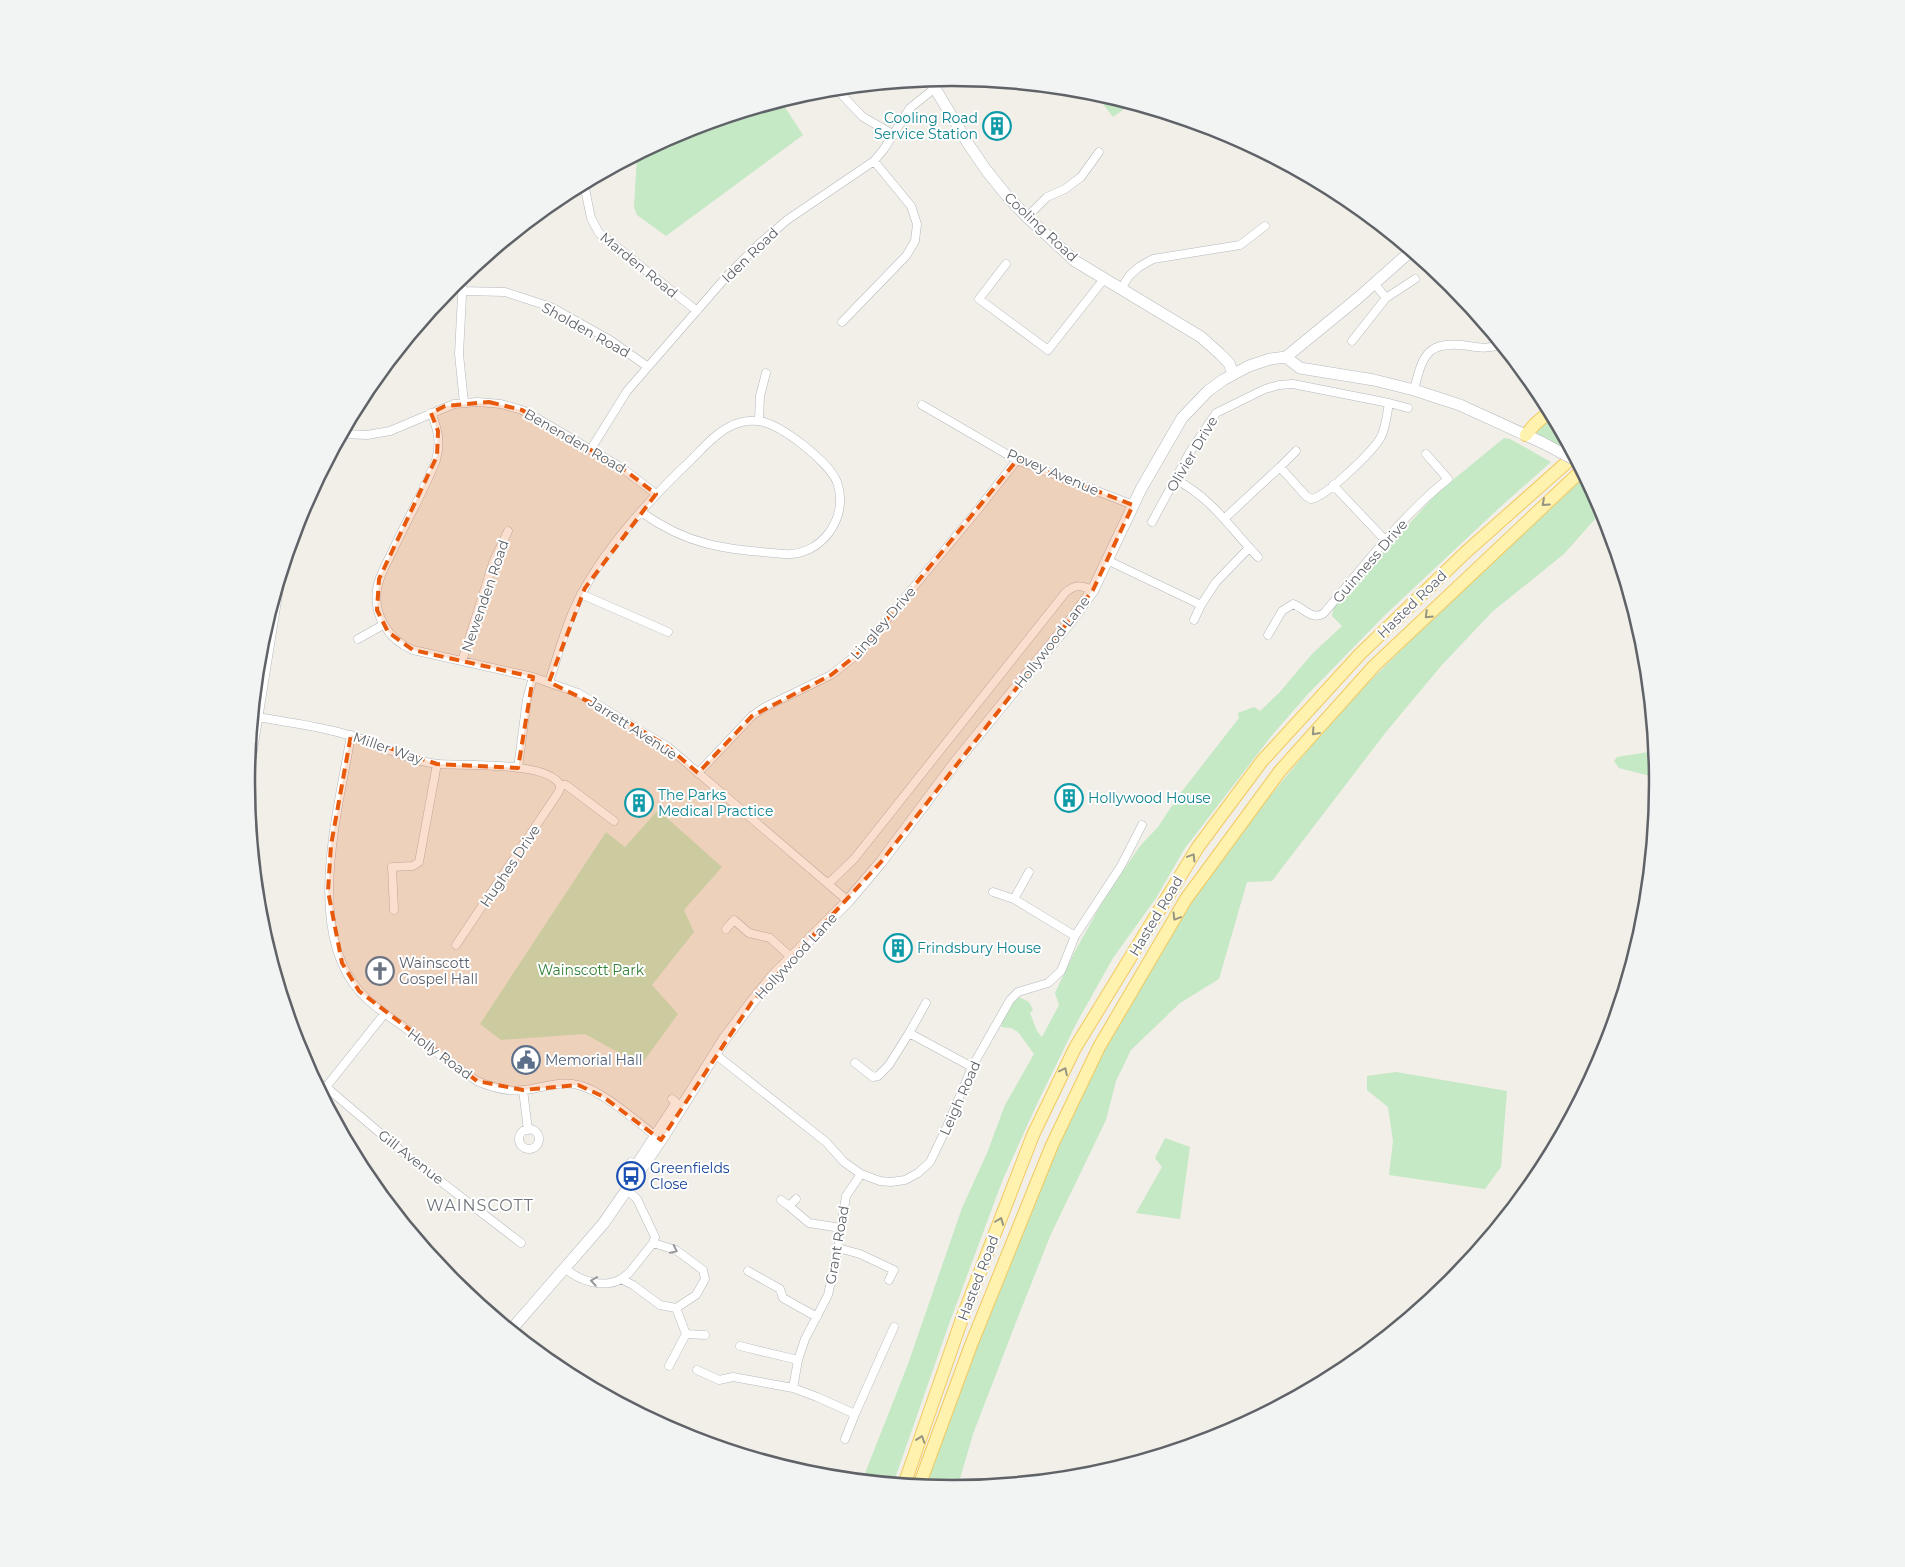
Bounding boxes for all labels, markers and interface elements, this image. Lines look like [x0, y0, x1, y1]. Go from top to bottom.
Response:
place label: Cooling Road Service Station [874, 109, 978, 143]
building icon: Cooling Road Service Station [982, 111, 1012, 141]
street label: Cooling Road [1000, 188, 1082, 266]
street label: Iden Road [718, 224, 782, 286]
street label: Marden Road [597, 228, 681, 302]
street label: Sholden Road [539, 298, 633, 362]
street label: Benenden Road [521, 405, 629, 477]
street label: Olivier Drive [1162, 413, 1222, 495]
street label: Povey Avenue [1004, 445, 1102, 499]
one-way arrow [1542, 497, 1551, 506]
street label: Guinness Drive [1329, 515, 1411, 607]
street label: Newenden Road [457, 538, 513, 654]
street label: Hasted Road [1373, 566, 1451, 642]
street label: Lingley Drive [846, 583, 920, 663]
street label: Hollywood Lane [1010, 592, 1094, 692]
one-way arrow [1424, 609, 1433, 618]
street label: Jarrett Avenue [584, 692, 681, 763]
one-way arrow [1312, 726, 1321, 735]
street label: Miller Way [351, 728, 426, 768]
building icon: Hollywood House [1054, 783, 1084, 813]
place label: The Parks Medical Practice [658, 786, 773, 820]
building icon: The Parks Medical Practice [624, 788, 654, 818]
place label: Hollywood House [1088, 789, 1211, 807]
street label: Hughes Drive [476, 821, 544, 911]
one-way arrow [1185, 853, 1195, 862]
street label: Hasted Road [1125, 873, 1187, 959]
street label: Hollywood Lane [751, 909, 841, 1003]
one-way arrow [1172, 912, 1182, 921]
building icon: Frindsbury House [883, 933, 913, 963]
place label: Frindsbury House [917, 939, 1041, 957]
place label: Wainscott Gospel Hall [399, 954, 478, 988]
church icon: Wainscott Gospel Hall [365, 956, 395, 986]
park label: Wainscott Park [538, 961, 645, 979]
street label: Holly Road [404, 1025, 476, 1083]
public building icon: Memorial Hall [511, 1045, 541, 1075]
place label: Memorial Hall [545, 1051, 643, 1069]
street label: Leigh Road [936, 1058, 984, 1138]
one-way arrow [1058, 1067, 1068, 1076]
street label: Gill Avenue [374, 1126, 448, 1188]
place label: Greenfields Close [650, 1159, 730, 1193]
bus stop icon: Greenfields Close [616, 1161, 646, 1191]
district label: WAINSCOTT [426, 1196, 534, 1215]
street label: Grant Road [821, 1204, 853, 1286]
one-way arrow [994, 1217, 1004, 1225]
street label: Hasted Road [953, 1233, 1003, 1323]
one-way arrow [668, 1244, 677, 1254]
one-way arrow [590, 1277, 598, 1287]
one-way arrow [915, 1435, 925, 1444]

